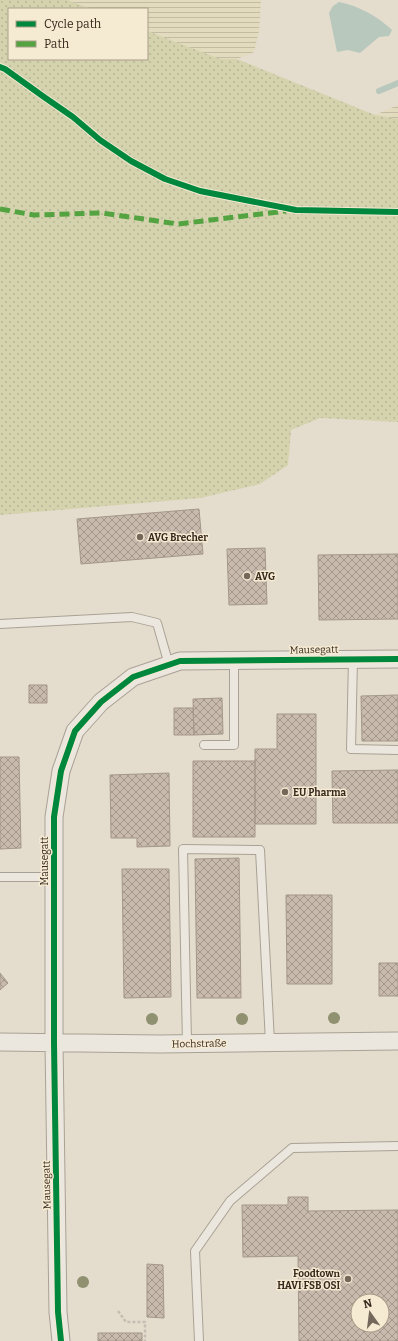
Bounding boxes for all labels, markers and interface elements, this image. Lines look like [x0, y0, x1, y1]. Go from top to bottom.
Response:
legend [8, 8, 148, 60]
text: Cycle path [44, 17, 102, 31]
text: Path [44, 37, 70, 51]
marker: AVG Brecher [135, 532, 145, 542]
place label: AVG Brecher [148, 532, 208, 544]
marker: AVG [242, 571, 252, 581]
place label: AVG [255, 571, 275, 583]
street label: Mausegatt [289, 644, 339, 656]
marker: EU Pharma [280, 787, 290, 797]
place label: EU Pharma [293, 787, 346, 799]
street label: Mausegatt [39, 836, 51, 885]
street label: Hochstraße [172, 1038, 226, 1050]
street label: Mausegatt [41, 1160, 53, 1210]
place label: Foodtown HAVI FSB OSI [277, 1268, 341, 1292]
marker: Foodtown HAVI FSB OSI [343, 1274, 353, 1284]
north arrow [350, 1293, 390, 1333]
text: N [362, 1296, 374, 1311]

